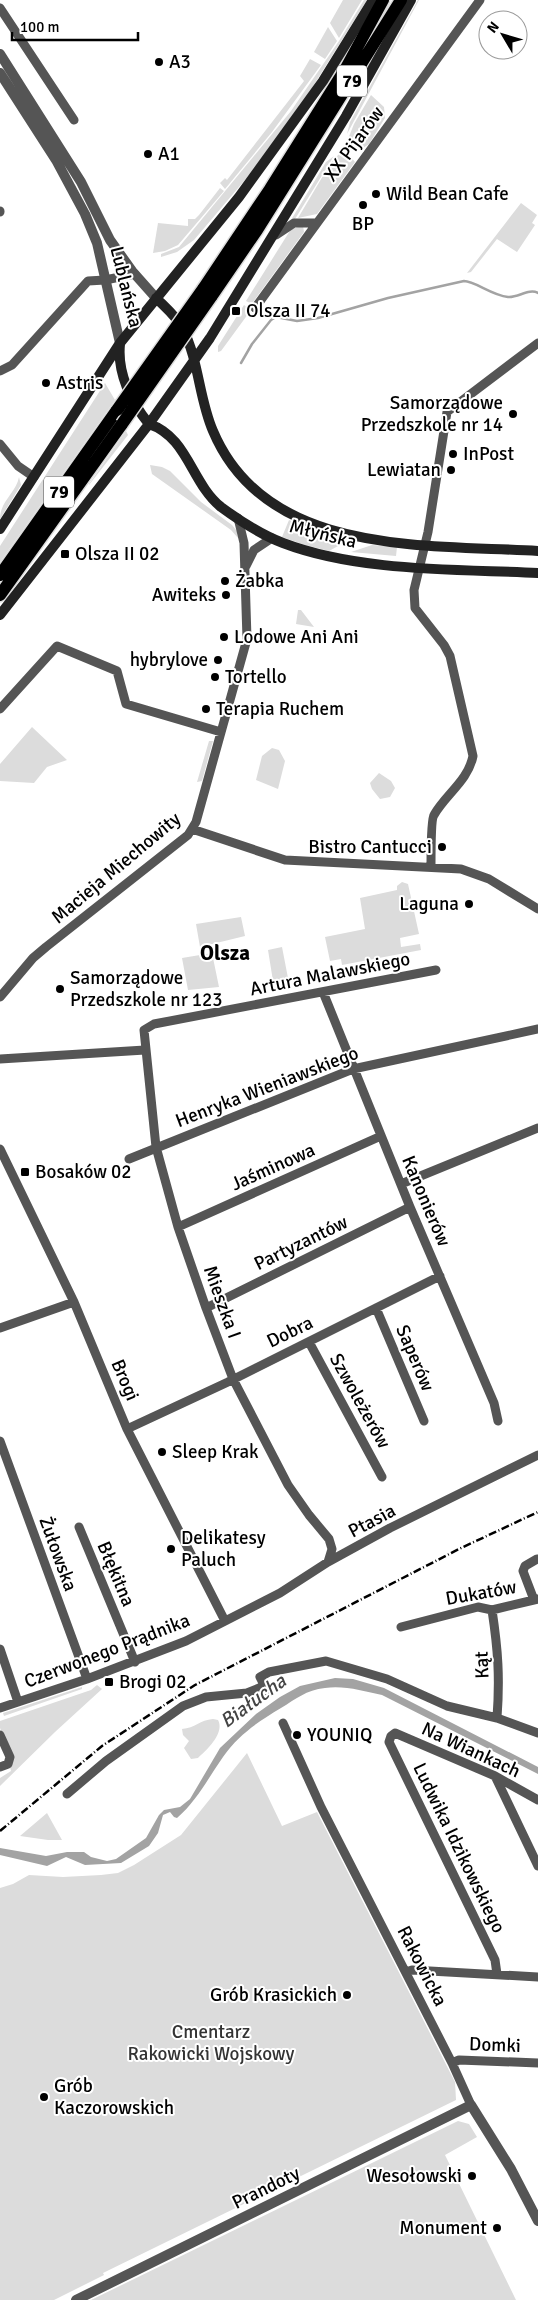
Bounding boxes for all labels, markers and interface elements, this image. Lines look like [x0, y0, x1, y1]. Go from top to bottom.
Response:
scale bar [12, 10, 139, 42]
north arrow [478, 10, 528, 60]
text: 100 m [20, 18, 60, 36]
text: N [483, 18, 503, 36]
place label: A3 [169, 50, 191, 74]
marker: A3 [153, 56, 165, 68]
road number: 79 [337, 66, 367, 96]
street label: XX Pijarów [319, 101, 390, 186]
place label: A1 [158, 142, 180, 166]
marker: A1 [142, 148, 154, 160]
place label: Wild Bean Cafe [386, 182, 509, 206]
marker: Wild Bean Cafe [370, 188, 382, 200]
marker: BP [357, 199, 369, 211]
place label: BP [352, 212, 374, 236]
street label: Lublańska [104, 244, 148, 330]
place label: Olsza II 74 [246, 299, 331, 323]
marker: Olsza II 74 [230, 305, 242, 317]
place label: Astris [56, 371, 103, 395]
marker: Astris [40, 377, 52, 389]
place label: Samorządowe Przedszkole nr 14 [361, 391, 503, 437]
marker: Samorządowe Przedszkole nr 14 [507, 408, 519, 420]
place label: InPost [463, 442, 514, 466]
marker: InPost [447, 448, 459, 460]
place label: Lewiatan [367, 458, 441, 482]
marker: Lewiatan [445, 464, 457, 476]
road number: 79 [44, 477, 74, 508]
street label: Młyńska [287, 514, 359, 554]
place label: Olsza II 02 [75, 542, 160, 566]
marker: Olsza II 02 [59, 548, 71, 560]
place label: Żabka [235, 569, 284, 593]
marker: Żabka [219, 575, 231, 587]
place label: Awiteks [152, 583, 216, 607]
marker: Awiteks [220, 589, 232, 601]
place label: Lodowe Ani Ani [234, 625, 359, 649]
marker: Lodowe Ani Ani [218, 631, 230, 643]
place label: hybrylove [130, 648, 208, 672]
marker: hybrylove [212, 654, 224, 666]
place label: Tortello [225, 665, 287, 689]
marker: Tortello [209, 671, 221, 683]
place label: Terapia Ruchem [216, 697, 344, 721]
marker: Terapia Ruchem [200, 703, 212, 715]
street label: Macieja Miechowity [46, 807, 186, 929]
place label: Bistro Cantucci [308, 835, 432, 859]
marker: Bistro Cantucci [436, 841, 448, 853]
place label: Laguna [399, 892, 459, 916]
marker: Laguna [463, 898, 475, 910]
district label: Olsza [200, 940, 250, 966]
street label: Artura Malawskiego [248, 947, 412, 1001]
place label: Samorządowe Przedszkole nr 123 [70, 966, 223, 1012]
marker: Samorządowe Przedszkole nr 123 [54, 983, 66, 995]
street label: Henryka Wieniawskiego [172, 1041, 362, 1133]
street label: Jaśminowa [227, 1138, 319, 1196]
street label: Kanonierów [396, 1152, 456, 1250]
place label: Bosaków 02 [35, 1160, 132, 1184]
marker: Bosaków 02 [19, 1166, 31, 1178]
street label: Partyzantów [250, 1210, 352, 1276]
street label: Mieszka I [198, 1262, 246, 1342]
street label: Dobra [263, 1311, 317, 1353]
street label: Saperów [390, 1321, 440, 1395]
street label: Szwoleżerów [324, 1349, 396, 1453]
street label: Brogi [106, 1356, 144, 1404]
place label: Sleep Krak [172, 1440, 259, 1464]
marker: Sleep Krak [156, 1446, 168, 1458]
street label: Ptasia [344, 1499, 400, 1543]
street label: Żułowska [33, 1513, 83, 1595]
place label: Delikatesy Paluch [181, 1526, 266, 1572]
street label: Błękitna [92, 1538, 140, 1610]
marker: Delikatesy Paluch [165, 1543, 177, 1555]
street label: Dukatów [444, 1575, 519, 1611]
street label: Czerwonego Prądnika [21, 1608, 193, 1694]
street label: Kąt [470, 1650, 494, 1679]
water label: Białucha [215, 1668, 292, 1733]
place label: Brogi 02 [119, 1670, 187, 1694]
marker: Brogi 02 [103, 1676, 115, 1688]
street label: Na Wiankach [418, 1717, 524, 1783]
place label: YOUNIQ [307, 1723, 372, 1747]
marker: YOUNIQ [291, 1729, 303, 1741]
street label: Ludwika Idzikowskiego [407, 1759, 511, 1937]
street label: Rakowicka [392, 1922, 452, 2010]
place label: Grób Krasickich [210, 1983, 337, 2007]
marker: Grób Krasickich [341, 1989, 353, 2001]
park label: Cmentarz Rakowicki Wojskowy [128, 2020, 295, 2066]
street label: Domki [469, 2032, 521, 2058]
place label: Grób Kaczorowskich [54, 2074, 174, 2120]
marker: Grób Kaczorowskich [38, 2091, 50, 2103]
street label: Prandoty [228, 2161, 304, 2215]
place label: Wesołowski [366, 2164, 462, 2188]
marker: Wesołowski [466, 2170, 478, 2182]
place label: Monument [399, 2216, 487, 2240]
marker: Monument [491, 2222, 503, 2234]

